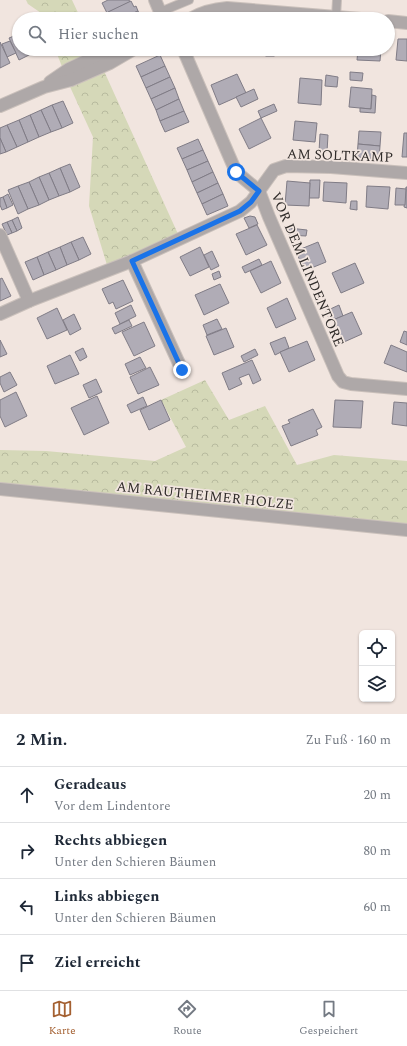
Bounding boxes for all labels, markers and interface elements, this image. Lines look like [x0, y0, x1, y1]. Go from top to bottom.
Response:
search box [12, 12, 395, 56]
icon: search [26, 23, 48, 45]
text: Hier suchen [58, 23, 139, 46]
street label: AM SOLTKAMP [287, 143, 394, 168]
route start [227, 163, 245, 181]
street label: VOR DEM LINDENTORE [265, 189, 350, 350]
route end [173, 361, 191, 379]
street label: AM RAUTHEIMER HOLZE [115, 476, 295, 515]
map controls [359, 630, 395, 702]
button: locate [359, 630, 395, 666]
button: layers [359, 666, 395, 702]
text: 2 Min. [16, 727, 67, 753]
text: Zu Fuß · 160 m [305, 730, 391, 750]
text: Geradeaus [54, 773, 126, 796]
icon: ahead [16, 784, 38, 806]
text: 20 m [364, 785, 391, 805]
text: Vor dem Lindentore [54, 796, 170, 816]
text: Rechts abbiegen [54, 829, 167, 852]
icon: right [16, 840, 38, 862]
text: 80 m [364, 841, 391, 861]
text: Unter den Schieren Bäumen [54, 852, 216, 872]
text: Links abbiegen [54, 885, 159, 908]
icon: left [16, 896, 38, 918]
text: 60 m [364, 897, 391, 917]
text: Unter den Schieren Bäumen [54, 908, 216, 928]
text: Ziel erreicht [54, 951, 140, 974]
icon: arrive [16, 952, 38, 974]
tab: Karte [49, 998, 75, 1039]
tab: Route [173, 998, 202, 1039]
tab: Gespeichert [299, 998, 358, 1039]

